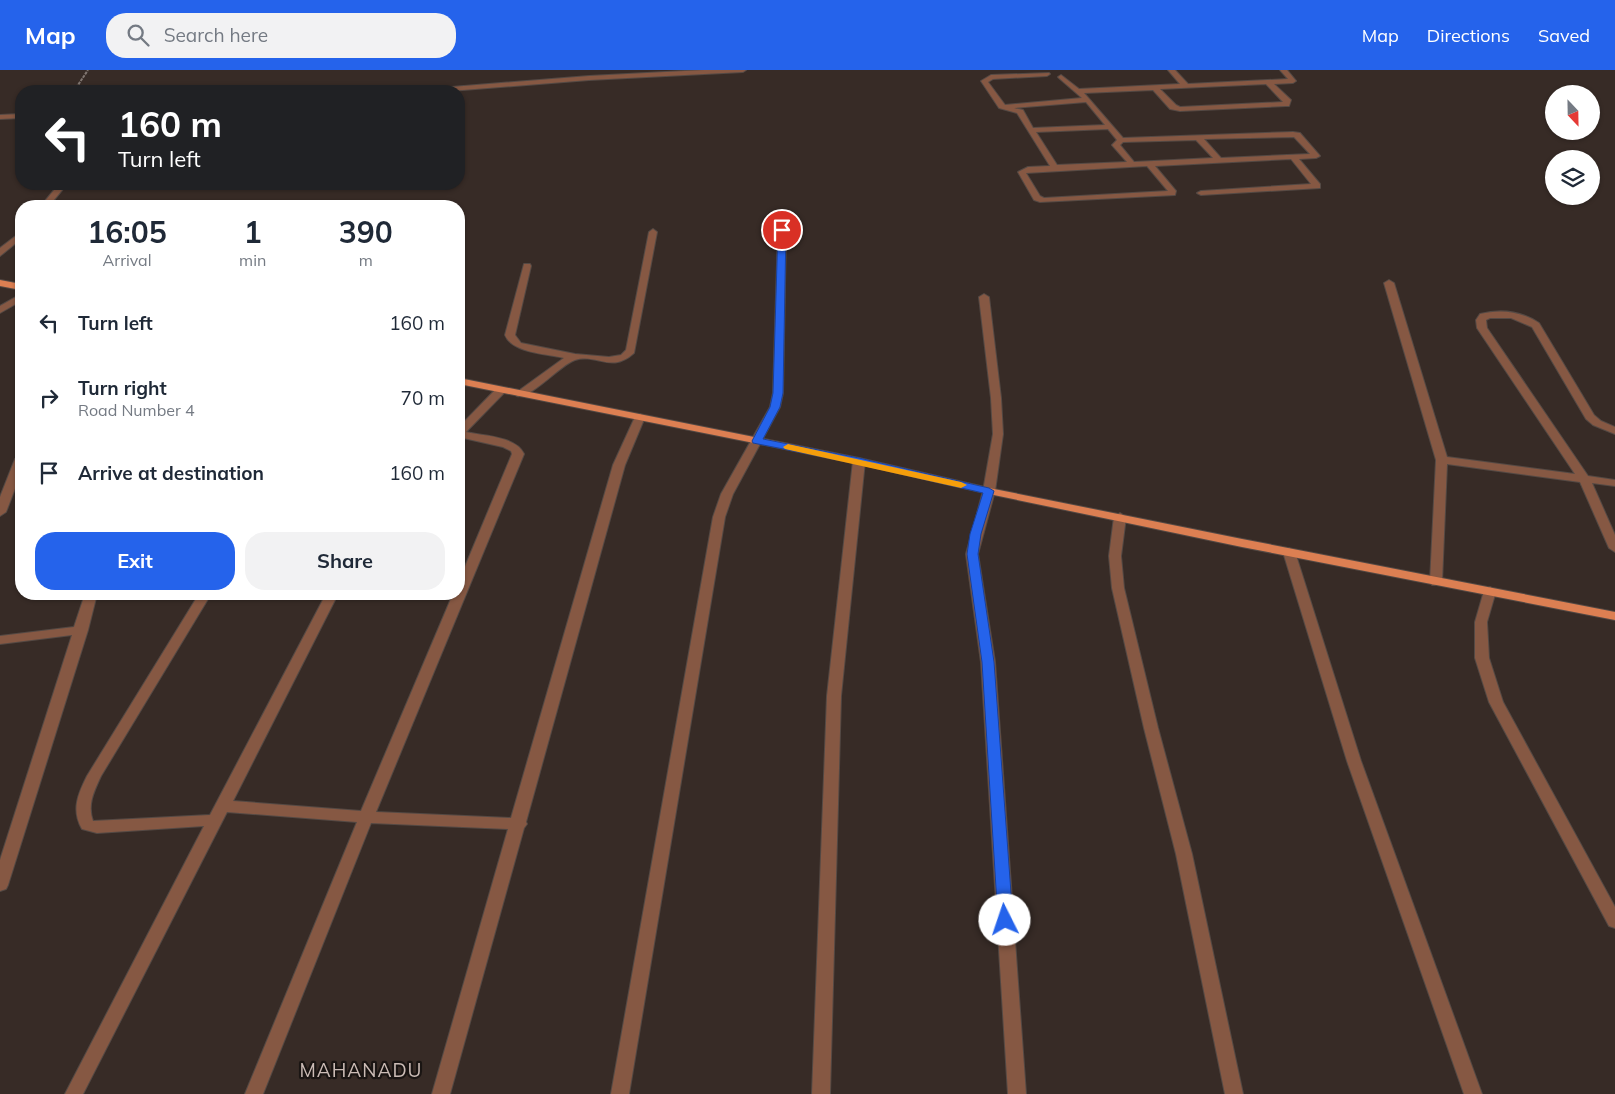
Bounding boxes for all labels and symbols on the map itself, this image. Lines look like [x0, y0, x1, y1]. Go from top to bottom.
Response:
north arrow [1545, 85, 1600, 140]
pin [761, 209, 803, 251]
position arrow [978, 893, 1030, 945]
district label: MAHANADU [299, 1058, 423, 1082]

